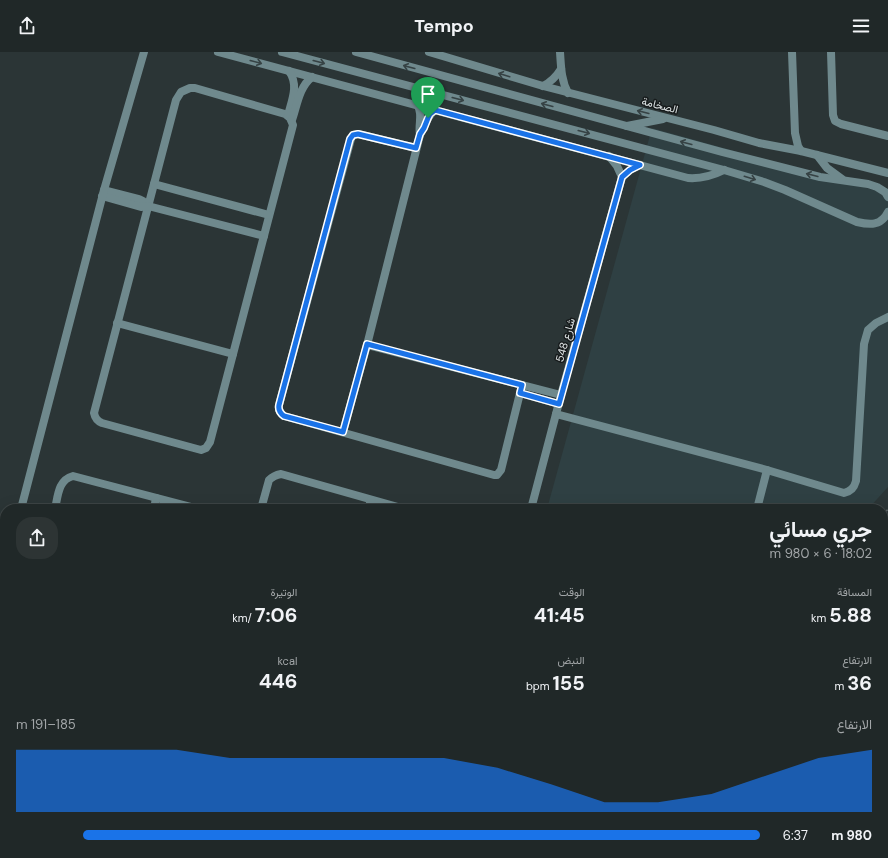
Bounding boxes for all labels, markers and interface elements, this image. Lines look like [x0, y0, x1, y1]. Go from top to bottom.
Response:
text: Tempo [414, 14, 474, 38]
icon: share [16, 15, 38, 37]
icon: menu [850, 15, 872, 37]
one-way arrow [249, 59, 262, 66]
one-way arrow [313, 59, 326, 66]
one-way arrow [402, 62, 415, 70]
one-way arrow [498, 71, 511, 78]
pin [411, 77, 445, 118]
icon: arrive [417, 83, 439, 105]
street label: الصخامة [640, 94, 680, 116]
one-way arrow [452, 96, 465, 103]
one-way arrow [541, 101, 554, 108]
one-way arrow [637, 108, 650, 116]
one-way arrow [577, 129, 590, 137]
one-way arrow [680, 139, 693, 146]
one-way arrow [806, 171, 819, 178]
one-way arrow [743, 175, 756, 182]
street label: شارع 548 [552, 316, 579, 364]
text: جري مسائي [769, 515, 872, 544]
button: share [16, 517, 58, 559]
text: 18:02 · 6 × 980 m [770, 545, 872, 562]
text: الوتيرة [270, 585, 297, 599]
text: الوقت [559, 585, 585, 599]
text: المسافة [837, 585, 872, 599]
text: 7:06 [255, 602, 297, 628]
text: 41:45 [534, 602, 585, 628]
text: 5.88 [829, 602, 872, 628]
text: /km [232, 611, 255, 625]
text: km [811, 611, 829, 625]
text: النبض [557, 653, 585, 667]
text: الارتفاع [842, 653, 872, 667]
text: kcal [277, 654, 297, 668]
text: 446 [259, 668, 297, 694]
text: 155 [553, 670, 585, 696]
text: 36 [847, 670, 872, 696]
text: bpm [526, 679, 553, 693]
text: m [835, 679, 847, 693]
text: 185–191 m [16, 716, 76, 733]
text: الارتفاع [837, 716, 872, 733]
text: 6:37 [783, 827, 808, 844]
text: 980 m [831, 827, 872, 844]

